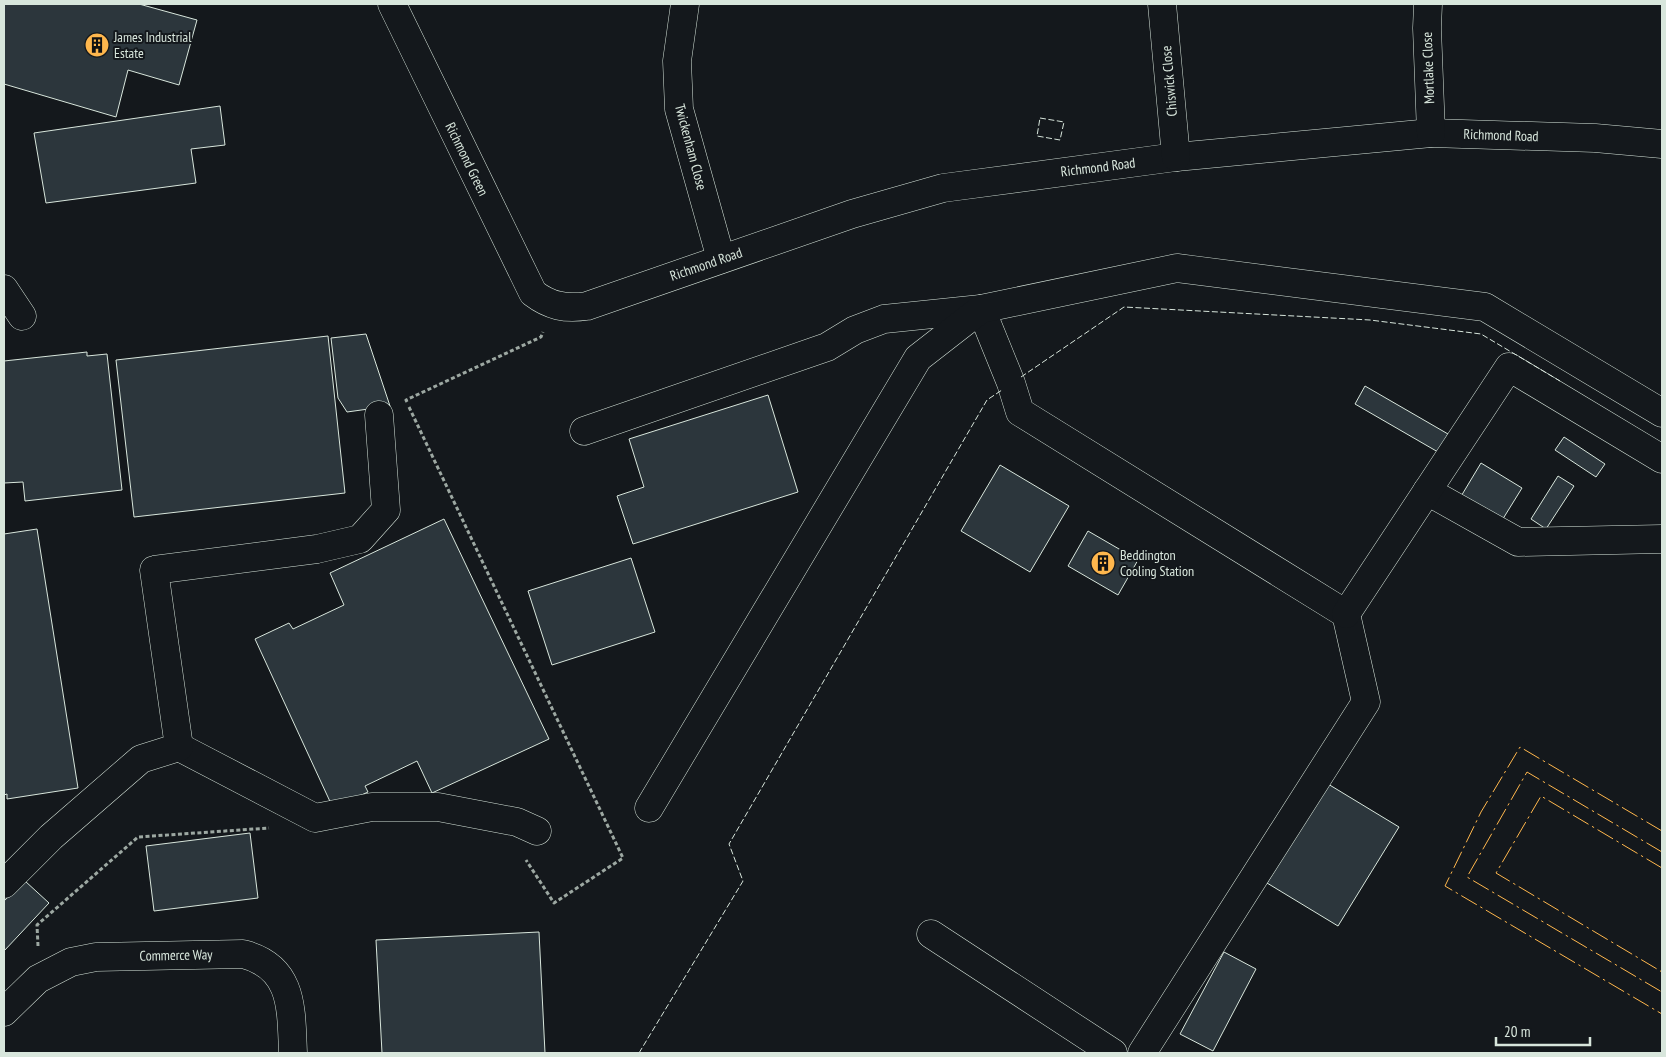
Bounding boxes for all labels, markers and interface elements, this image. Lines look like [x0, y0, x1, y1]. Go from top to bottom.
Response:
place label: James Industrial Estate [113, 28, 192, 62]
street label: Mortlake Close [1418, 31, 1438, 104]
building icon: James Industrial Estate [84, 32, 110, 58]
street label: Chiswick Close [1157, 45, 1181, 117]
street label: Twickenham Close [671, 102, 711, 192]
street label: Richmond Green [441, 119, 493, 199]
street label: Richmond Road [1463, 125, 1539, 145]
street label: Richmond Road [1060, 153, 1136, 181]
street label: Richmond Road [668, 243, 744, 285]
place label: Beddington Cooling Station [1120, 546, 1194, 580]
building icon: Beddington Cooling Station [1090, 550, 1116, 576]
street label: Commerce Way [139, 945, 213, 965]
scale bar [1496, 1014, 1590, 1046]
text: 20 m [1504, 1022, 1530, 1041]

